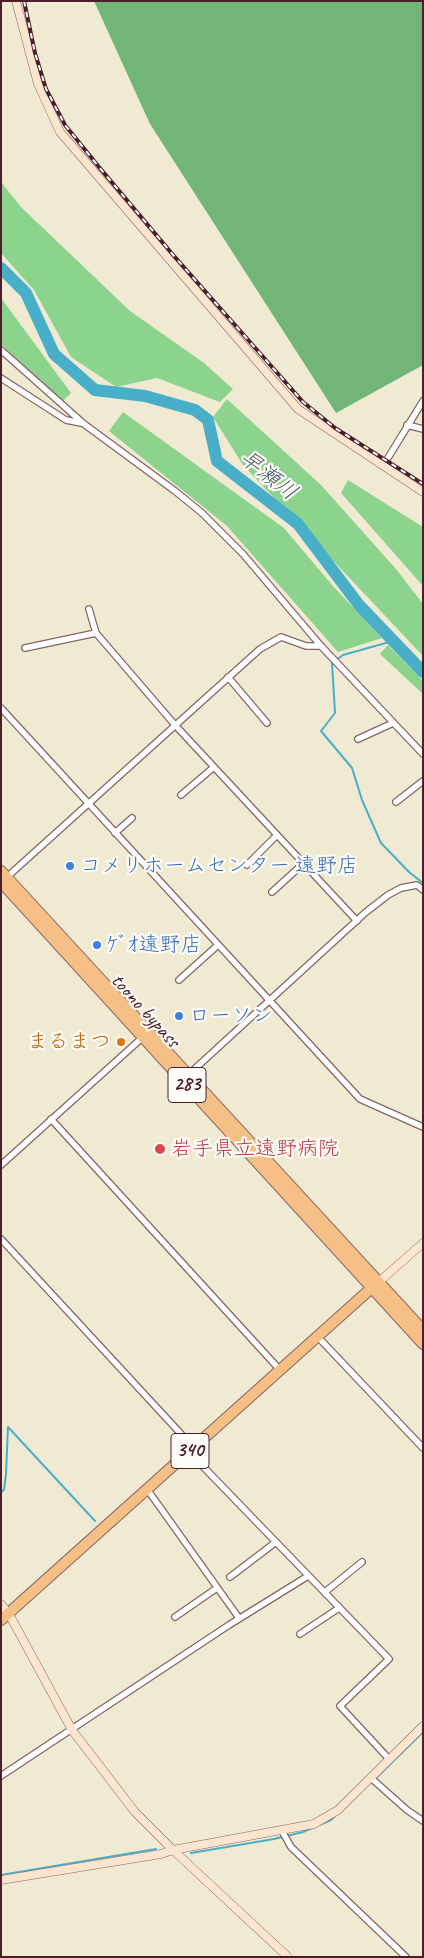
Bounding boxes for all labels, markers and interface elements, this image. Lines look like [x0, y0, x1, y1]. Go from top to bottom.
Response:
water label: 早瀬川 [234, 445, 302, 507]
place label: コメリホームセンター 遠野店 [80, 853, 358, 879]
marker: コメリホームセンター 遠野店 [64, 860, 76, 872]
place label: ｹﾞｵ遠野店 [107, 932, 201, 958]
marker: ｹﾞｵ遠野店 [91, 939, 103, 951]
street label: toono bypass [105, 969, 185, 1053]
place label: ローソン [189, 1003, 273, 1029]
marker: ローソン [173, 1010, 185, 1022]
place label: まるまつ [27, 1029, 111, 1055]
marker: まるまつ [115, 1036, 127, 1048]
road number: 283 [168, 1068, 206, 1102]
place label: 岩手県立遠野病院 [171, 1136, 339, 1162]
marker: 岩手県立遠野病院 [153, 1142, 167, 1156]
road number: 340 [171, 1434, 209, 1468]

